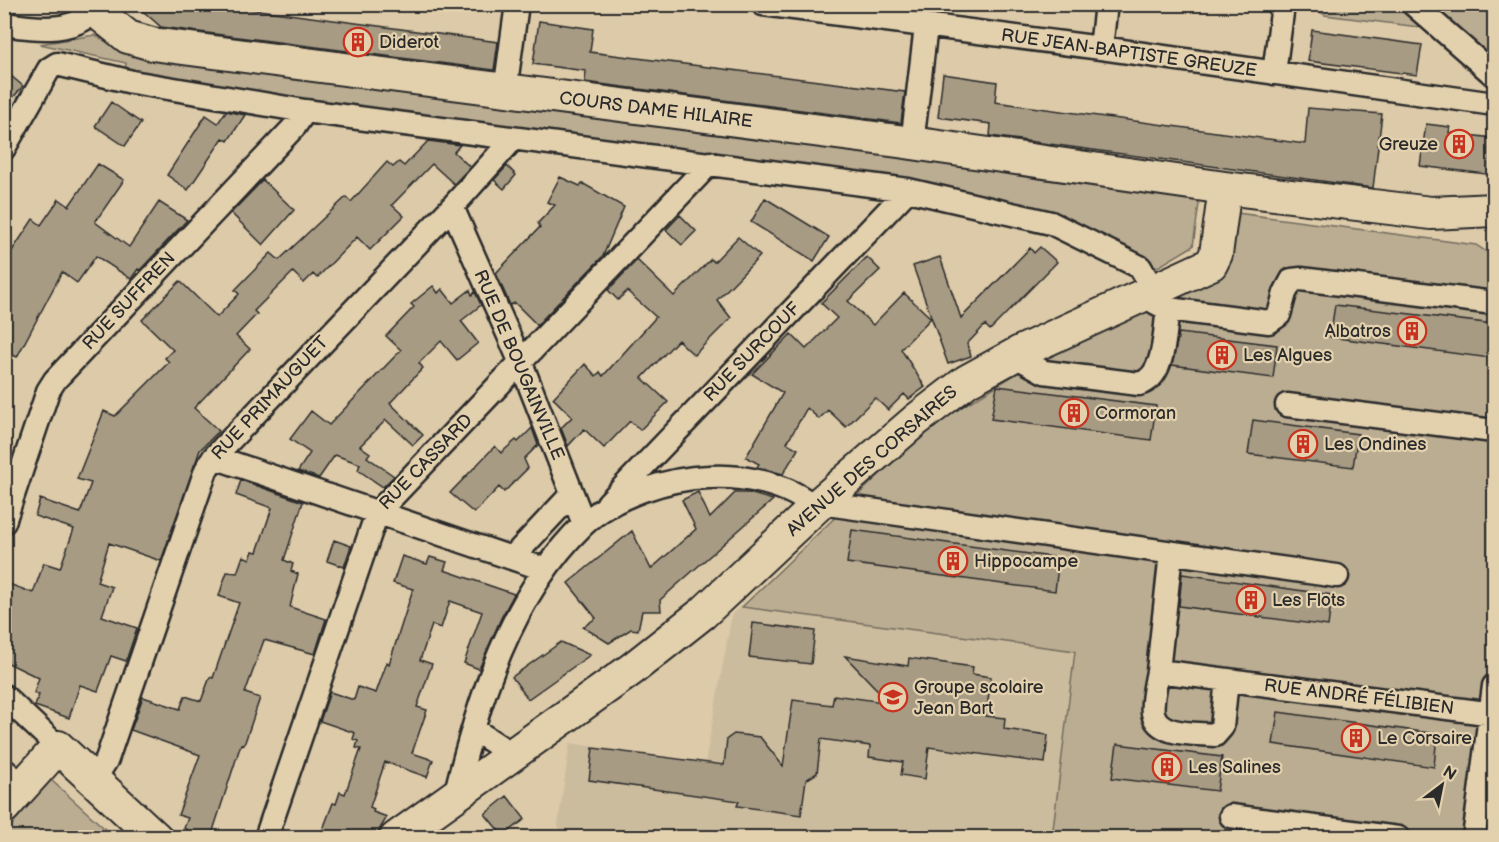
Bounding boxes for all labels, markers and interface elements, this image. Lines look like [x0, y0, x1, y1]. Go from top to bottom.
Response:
street label: RUE JEAN-BAPTISTE GREUZE [1000, 25, 1258, 81]
building icon: Diderot [342, 26, 374, 58]
place label: Diderot [379, 32, 439, 53]
street label: COURS DAME HILAIRE [558, 88, 754, 132]
building icon: Greuze [1443, 128, 1475, 160]
place label: Greuze [1379, 134, 1438, 155]
street label: RUE SUFFREN [78, 248, 180, 354]
street label: RUE DE BOUGAINVILLE [469, 267, 569, 463]
street label: RUE SURCOUF [699, 298, 805, 406]
building icon: Albatros [1396, 315, 1428, 347]
place label: Albatros [1325, 321, 1391, 342]
street label: RUE PRIMAUGUET [207, 332, 333, 464]
building icon: Les Algues [1206, 339, 1238, 371]
place label: Les Algues [1243, 345, 1332, 366]
street label: AVENUE DES CORSAIRES [782, 381, 962, 541]
building icon: Cormoran [1058, 397, 1090, 429]
place label: Cormoran [1095, 403, 1176, 424]
street label: RUE CASSARD [375, 410, 477, 514]
building icon: Les Ondines [1287, 428, 1319, 460]
place label: Les Ondines [1324, 434, 1426, 455]
building icon: Hippocampe [937, 545, 969, 577]
place label: Hippocampe [974, 551, 1079, 572]
building icon: Les Flots [1235, 584, 1267, 616]
place label: Les Flots [1272, 590, 1345, 611]
street label: RUE ANDRÉ FÉLIBIEN [1263, 673, 1455, 719]
place label: Groupe scolaire Jean Bart [914, 677, 1044, 719]
school or university icon: Groupe scolaire Jean Bart [877, 681, 909, 713]
building icon: Le Corsaire [1340, 722, 1372, 754]
place label: Le Corsaire [1377, 728, 1472, 749]
building icon: Les Salines [1151, 751, 1183, 783]
north arrow [1412, 755, 1472, 815]
place label: Les Salines [1188, 757, 1281, 778]
text: N [1439, 762, 1459, 785]

